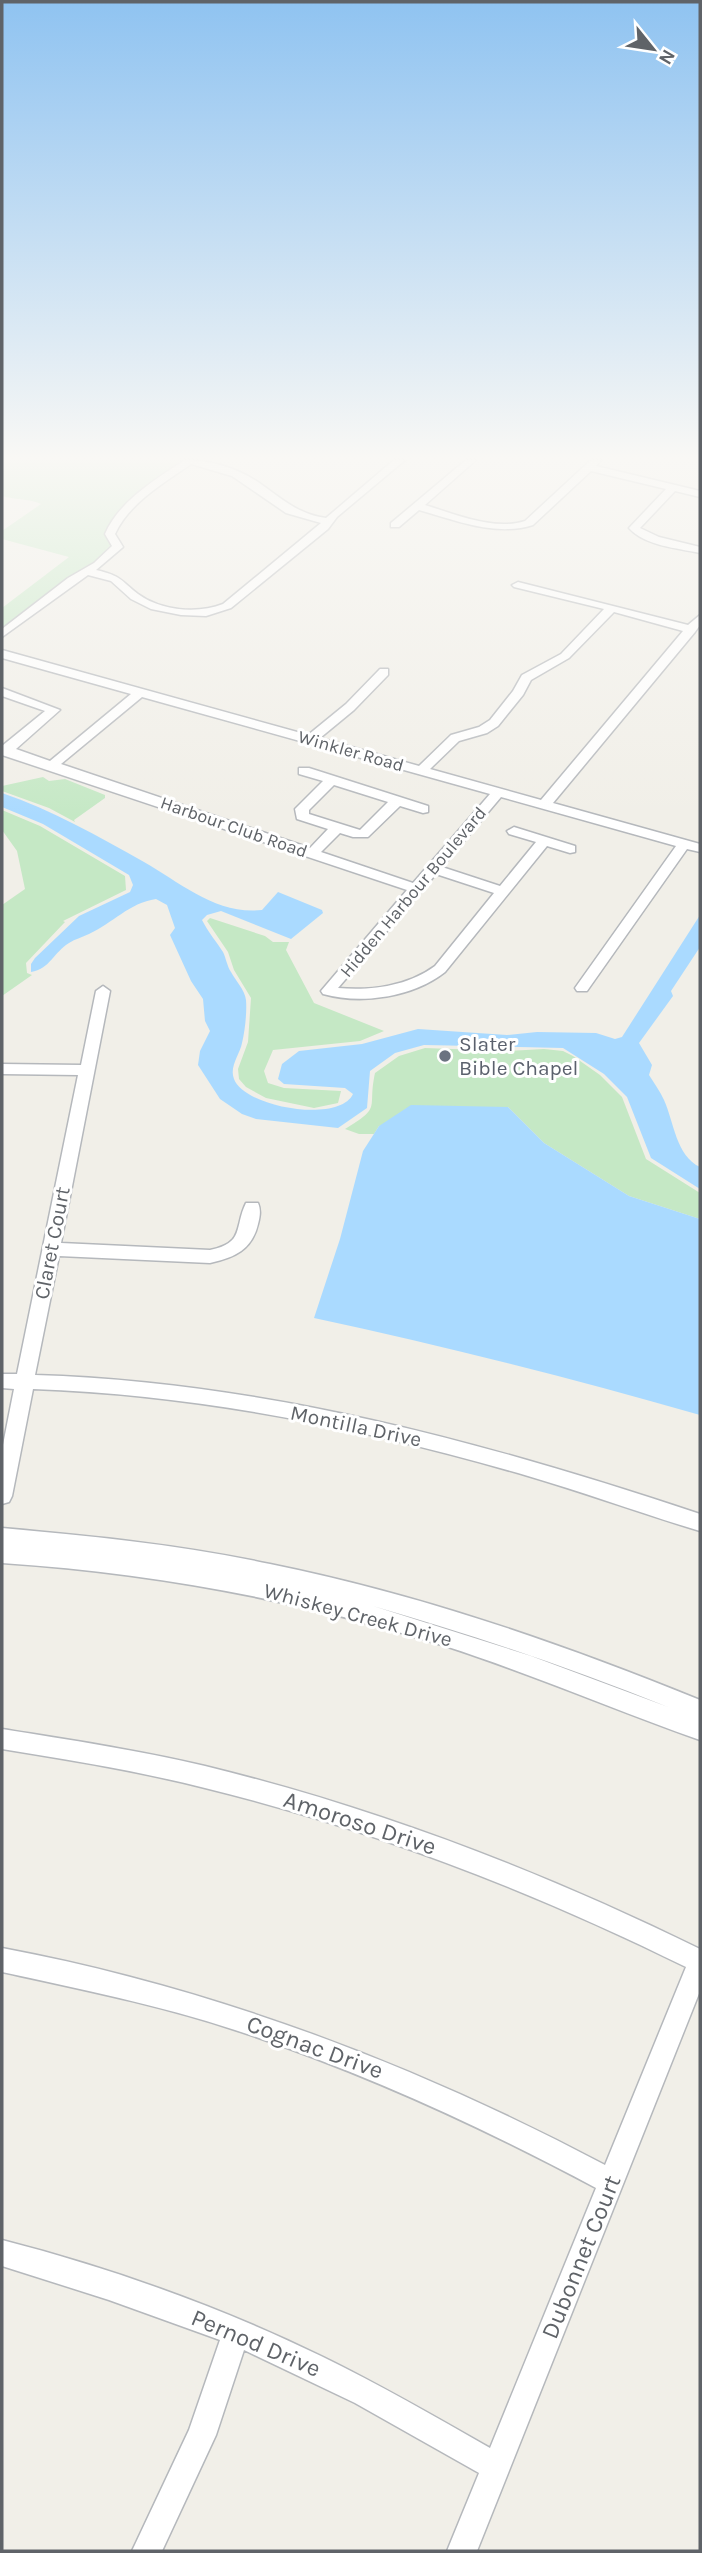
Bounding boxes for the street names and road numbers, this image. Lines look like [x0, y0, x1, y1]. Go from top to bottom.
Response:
street label: Winkler Road [296, 725, 406, 777]
street label: Harbour Club Road [158, 792, 310, 862]
street label: Hidden Harbour Boulevard [335, 802, 491, 982]
street label: Claret Court [29, 1185, 75, 1301]
street label: Montilla Drive [288, 1400, 424, 1452]
street label: Whiskey Creek Drive [261, 1578, 455, 1652]
street label: Amoroso Drive [280, 1785, 440, 1861]
street label: Cognac Drive [243, 2009, 387, 2085]
street label: Dubonnet Court [535, 2171, 627, 2343]
street label: Pernod Drive [187, 2303, 325, 2383]

